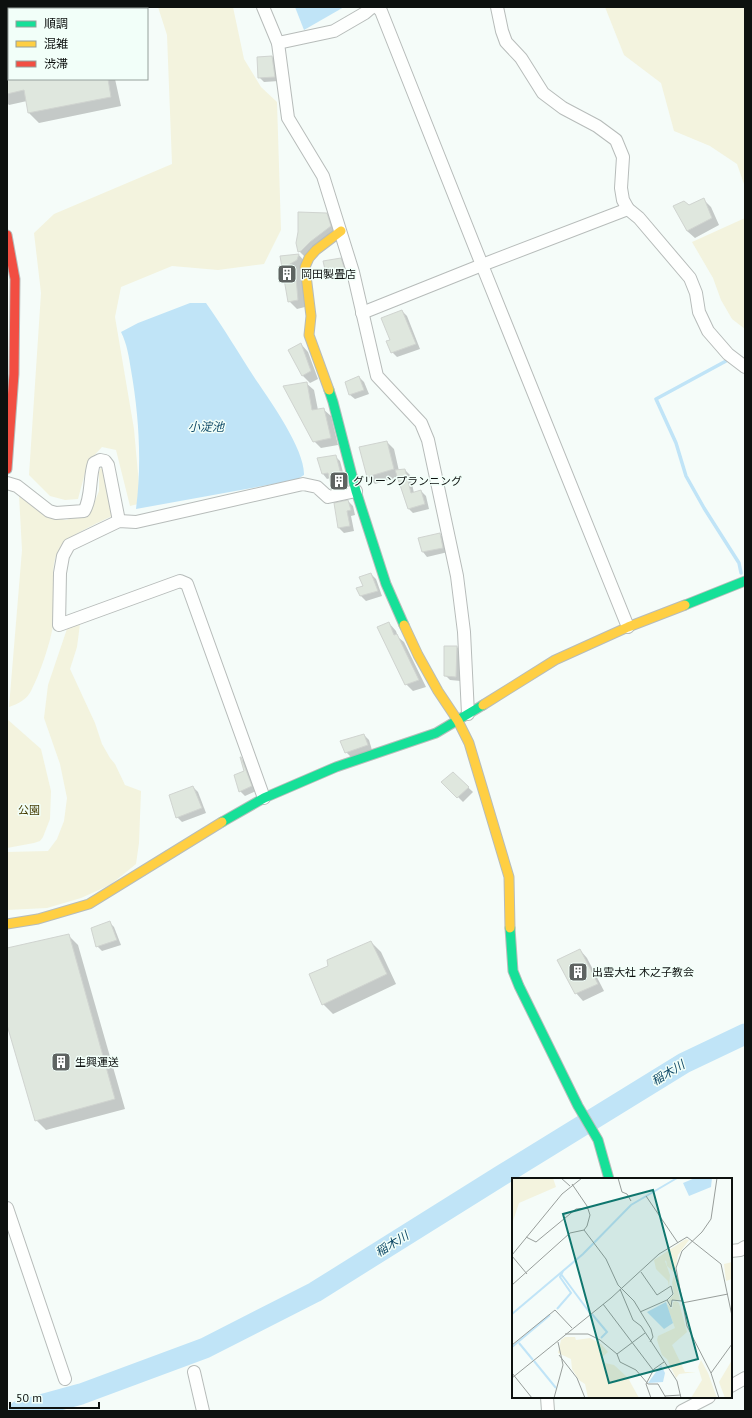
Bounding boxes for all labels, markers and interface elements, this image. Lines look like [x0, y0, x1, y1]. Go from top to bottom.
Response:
legend [8, 8, 148, 80]
text: 順調 [44, 16, 68, 31]
text: 混雑 [44, 36, 68, 51]
text: 渋滞 [44, 56, 68, 71]
building icon: 岡田製畳店 [276, 263, 298, 285]
place label: 岡田製畳店 [301, 267, 356, 281]
water label: 小淀池 [188, 419, 225, 434]
building icon: グリーンプランニング [328, 470, 350, 492]
place label: グリーンプランニング [353, 474, 462, 488]
park label: 公園 [18, 803, 40, 817]
building icon: 出雲大社 木之子教会 [567, 961, 589, 983]
place label: 出雲大社 木之子教会 [592, 965, 694, 979]
building icon: 生興運送 [50, 1051, 72, 1073]
place label: 生興運送 [75, 1055, 119, 1069]
water label: 稲木川 [648, 1056, 689, 1088]
inset map [512, 1178, 732, 1398]
water label: 稲木川 [372, 1227, 413, 1259]
scale bar [10, 1384, 99, 1410]
text: 50 m [16, 1390, 42, 1405]

